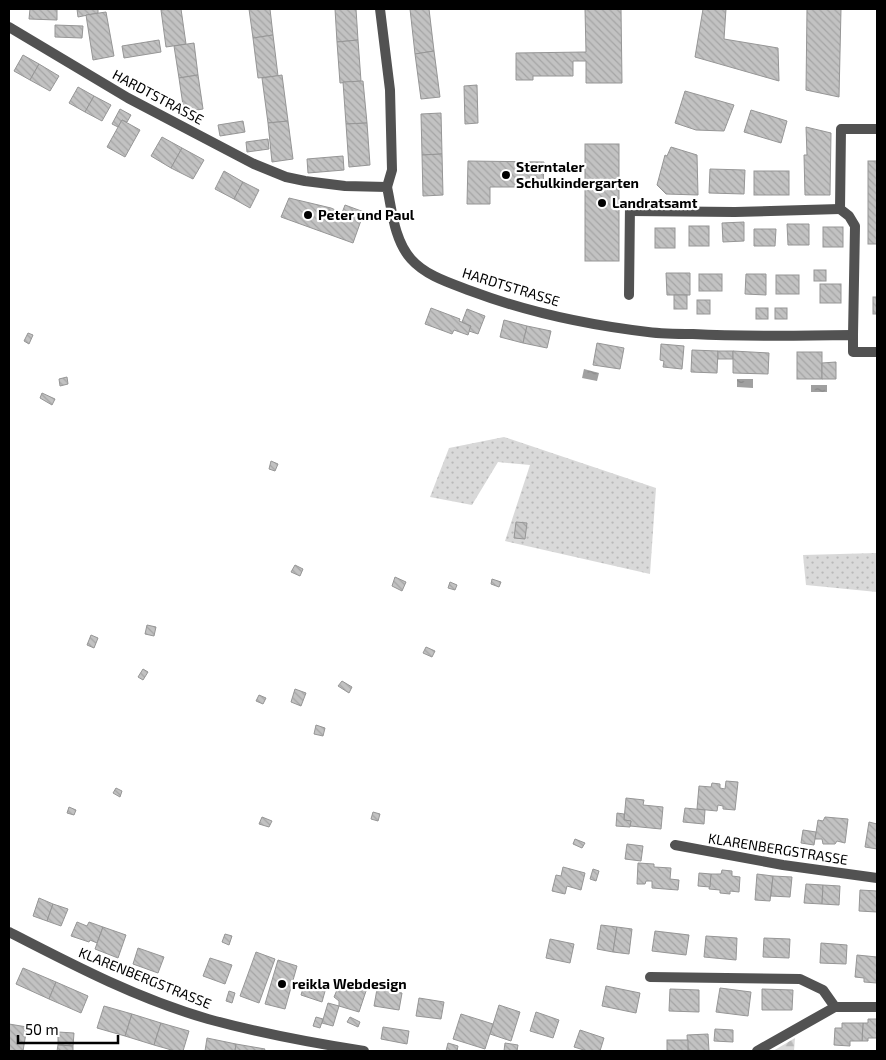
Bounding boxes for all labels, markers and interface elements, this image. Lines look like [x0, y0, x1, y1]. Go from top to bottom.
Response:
street label: HARDTSTRASSE [110, 65, 207, 128]
place label: Sterntaler Schulkindergarten [516, 158, 639, 191]
marker: Sterntaler Schulkindergarten [500, 169, 512, 181]
place label: Landratsamt [612, 194, 698, 211]
marker: Landratsamt [596, 197, 608, 209]
place label: Peter und Paul [318, 206, 415, 223]
marker: Peter und Paul [302, 209, 314, 221]
street label: HARDTSTRASSE [460, 264, 562, 309]
street label: KLARENBERGSTRASSE [707, 829, 849, 868]
street label: KLARENBERGSTRASSE [76, 943, 214, 1012]
place label: reikla Webdesign [292, 975, 407, 992]
marker: reikla Webdesign [276, 978, 288, 990]
scale bar [18, 1012, 118, 1044]
text: 50 m [25, 1020, 59, 1038]

